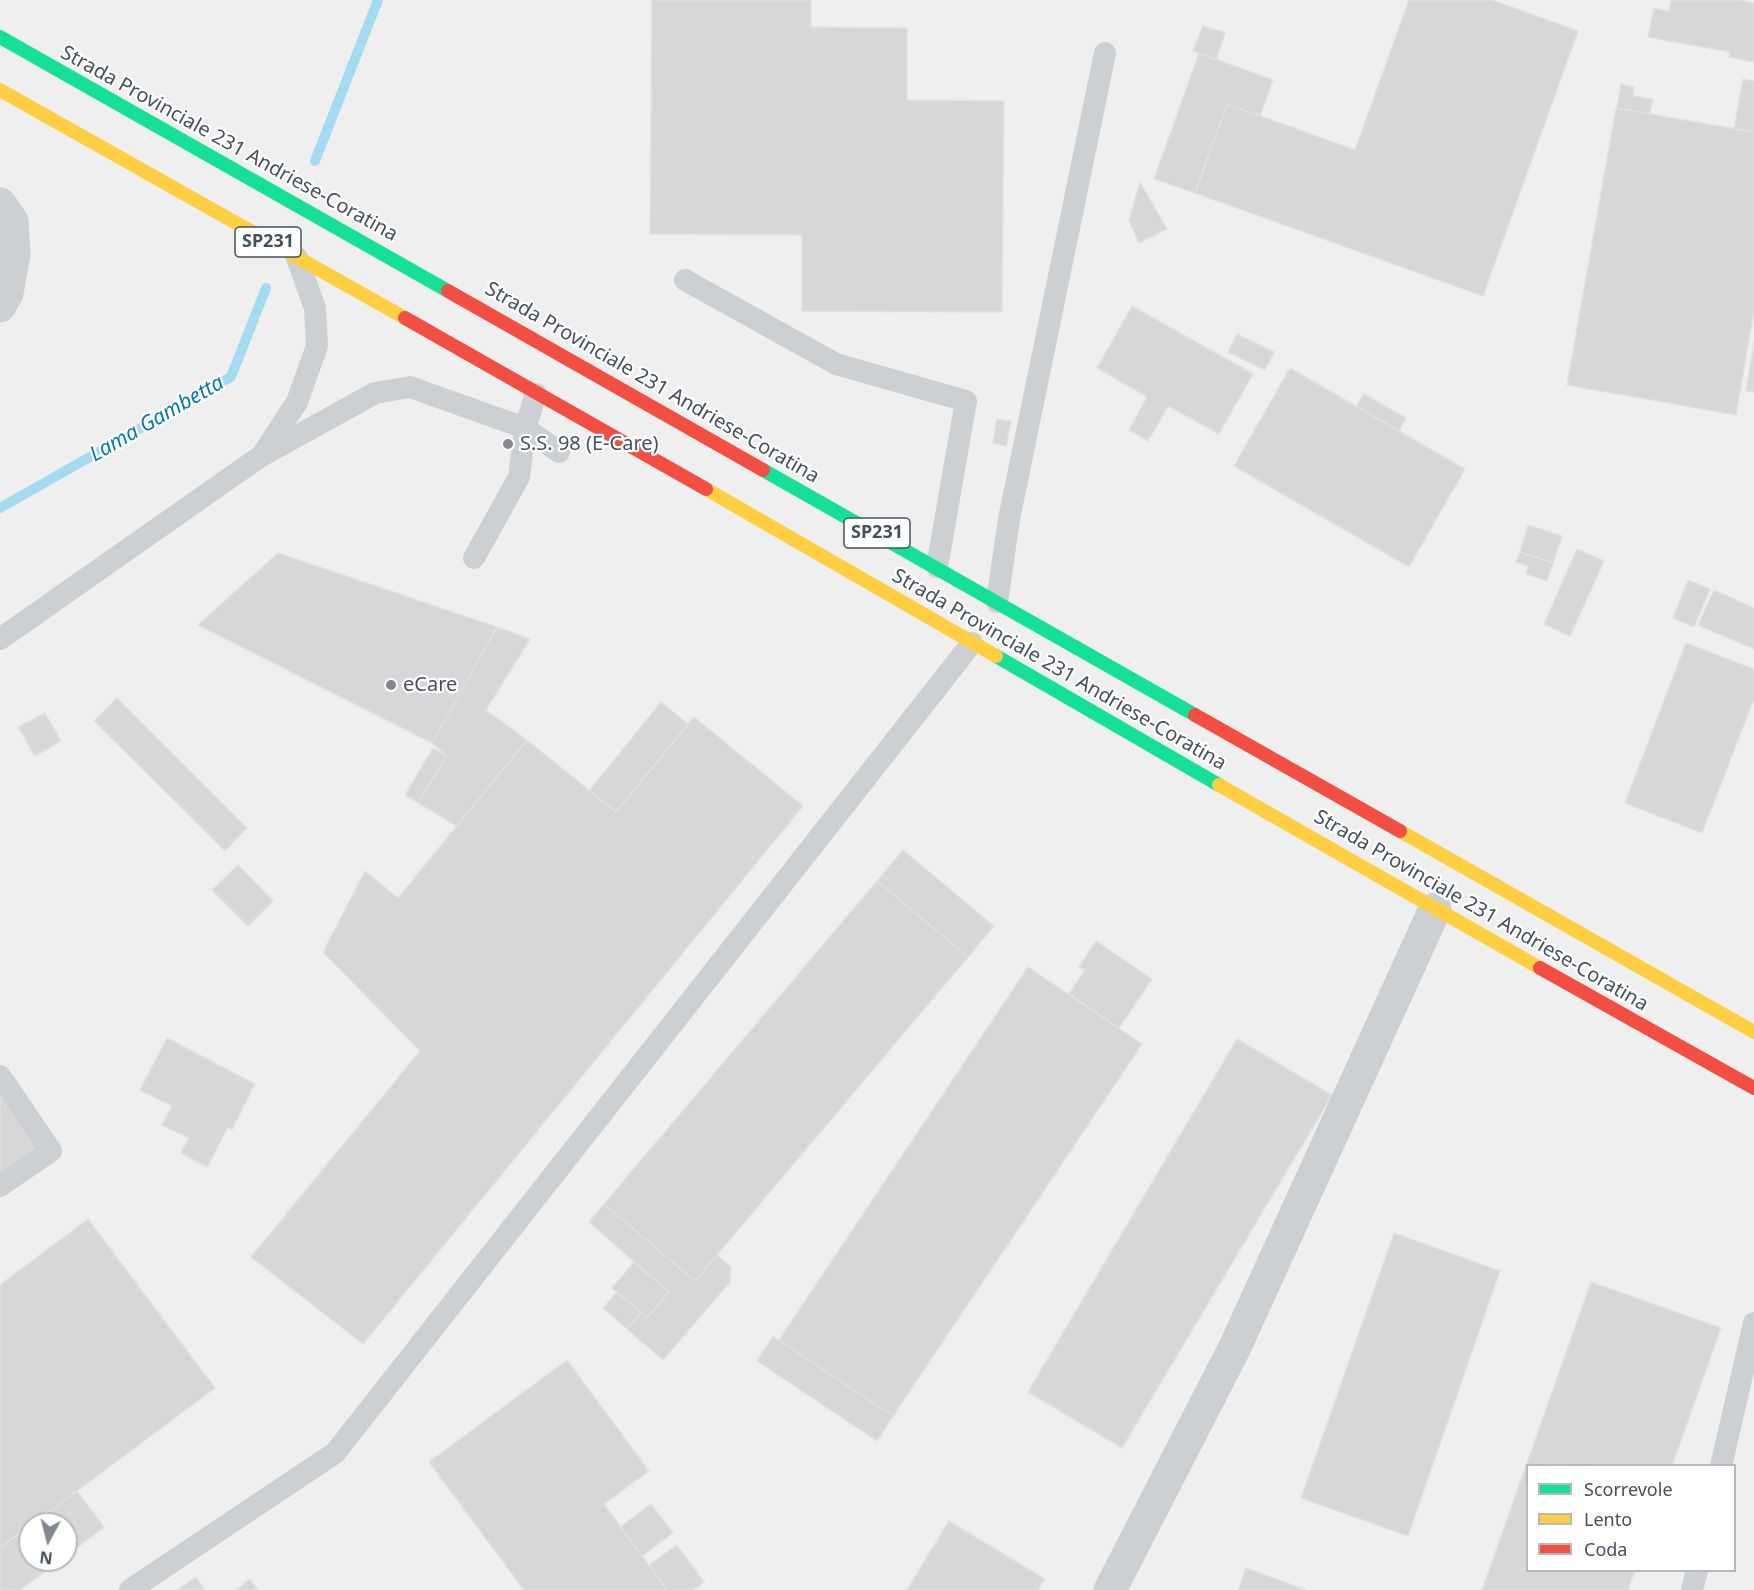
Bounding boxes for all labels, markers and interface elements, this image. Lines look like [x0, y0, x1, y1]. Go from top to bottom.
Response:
street label: Strada Provinciale 231 Andriese-Coratina [56, 41, 402, 247]
road number: SP231 [235, 227, 301, 257]
street label: Strada Provinciale 231 Andriese-Coratina [481, 277, 823, 489]
water label: Lama Gambetta [85, 370, 229, 468]
place label: S.S. 98 (E-Care) [520, 432, 659, 456]
marker: S.S. 98 (E-Care) [501, 437, 515, 451]
road number: SP231 [844, 518, 910, 548]
street label: Strada Provinciale 231 Andriese-Coratina [888, 564, 1230, 776]
place label: eCare [403, 673, 457, 697]
marker: eCare [384, 678, 398, 692]
street label: Strada Provinciale 231 Andriese-Coratina [1310, 805, 1652, 1017]
legend [1526, 1464, 1736, 1572]
text: Scorrevole [1584, 1477, 1673, 1501]
text: Lento [1584, 1507, 1632, 1531]
north arrow [18, 1512, 78, 1572]
text: Coda [1584, 1537, 1627, 1561]
text: N [38, 1546, 54, 1570]

